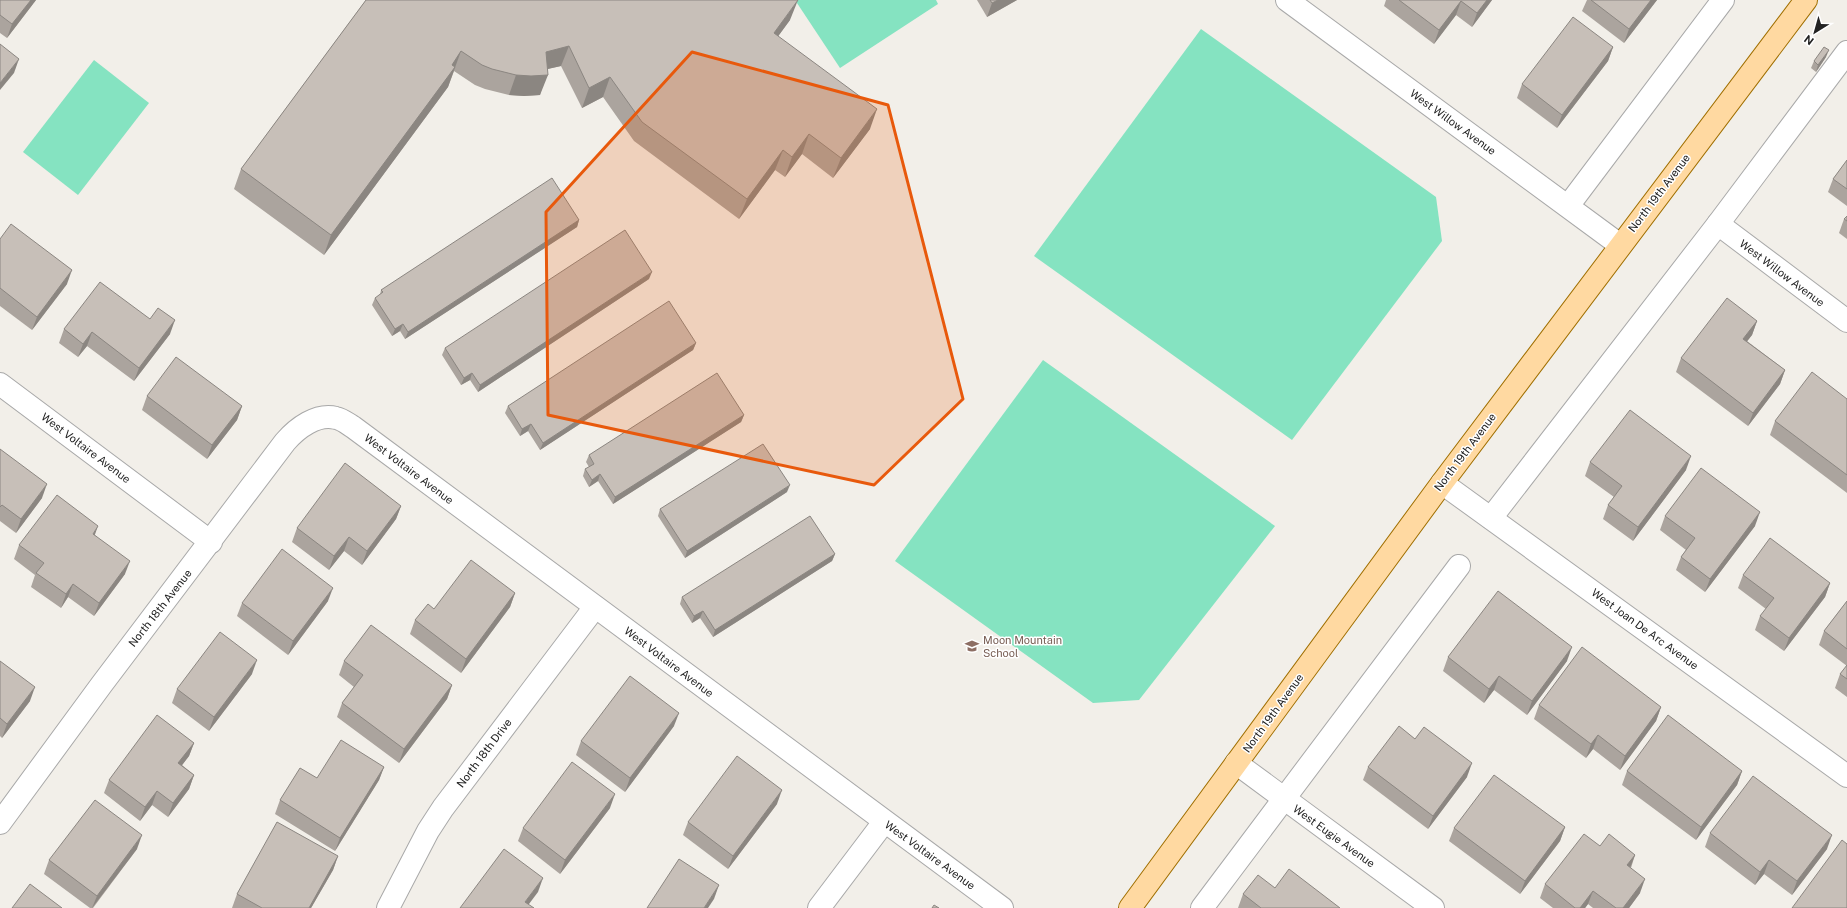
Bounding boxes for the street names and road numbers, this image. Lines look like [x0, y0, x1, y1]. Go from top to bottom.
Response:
street label: West Willow Avenue [1408, 87, 1498, 157]
street label: North 19th Avenue [1626, 152, 1692, 234]
street label: West Willow Avenue [1737, 237, 1827, 309]
street label: West Voltaire Avenue [39, 411, 133, 485]
street label: North 19th Avenue [1432, 411, 1498, 493]
street label: West Voltaire Avenue [362, 432, 456, 506]
street label: North 18th Avenue [126, 567, 194, 649]
street label: West Joan De Arc Avenue [1589, 586, 1701, 672]
street label: West Voltaire Avenue [622, 625, 716, 699]
street label: North 19th Avenue [1240, 671, 1306, 755]
street label: North 18th Drive [454, 716, 514, 790]
street label: West Eugie Avenue [1291, 802, 1377, 870]
street label: West Voltaire Avenue [883, 818, 977, 892]

